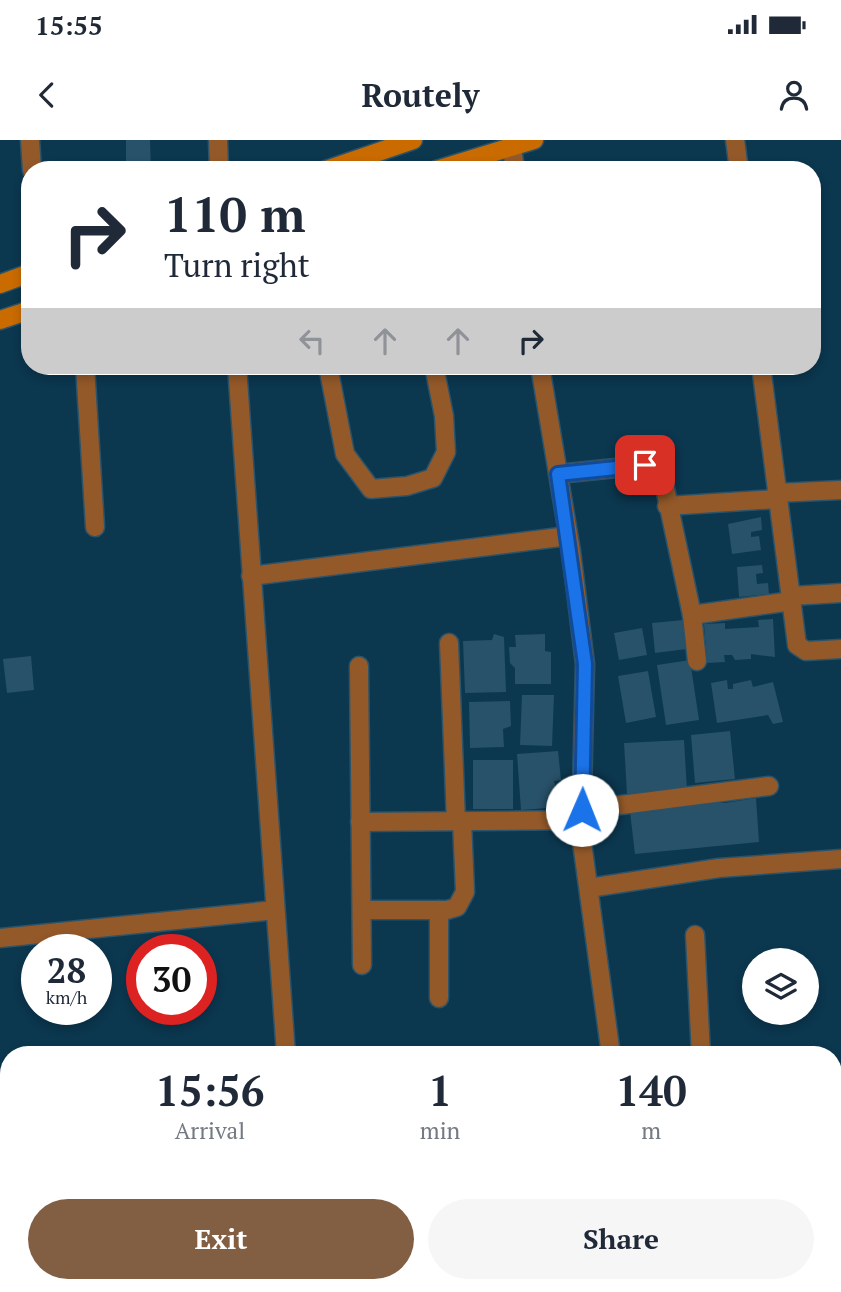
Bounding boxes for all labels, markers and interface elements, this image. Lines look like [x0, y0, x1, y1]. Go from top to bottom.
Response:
text: 15:55 [35, 8, 103, 42]
text: Routely [362, 74, 479, 116]
icon: back [28, 76, 66, 114]
icon: person [775, 76, 813, 114]
text: 110 m [164, 181, 306, 246]
icon: right [49, 189, 140, 280]
text: Turn right [164, 244, 310, 286]
icon: left [293, 322, 331, 360]
icon: ahead [366, 322, 404, 360]
icon: ahead [439, 322, 477, 360]
icon: right [512, 322, 550, 360]
pin [615, 435, 675, 495]
icon: arrive [626, 446, 664, 484]
position arrow [545, 773, 619, 847]
speed limit sign: 30 [126, 934, 217, 1025]
text: 28 [47, 947, 86, 993]
map controls [742, 948, 819, 1025]
button: layers [742, 948, 819, 1025]
text: km/h [46, 985, 87, 1009]
text: 15:56 [155, 1062, 265, 1118]
text: 1 [428, 1062, 452, 1118]
text: 140 [616, 1062, 687, 1118]
text: Arrival [175, 1115, 245, 1146]
text: min [420, 1115, 460, 1146]
text: m [641, 1115, 661, 1146]
button: Exit [28, 1199, 414, 1279]
button: Share [428, 1199, 814, 1279]

